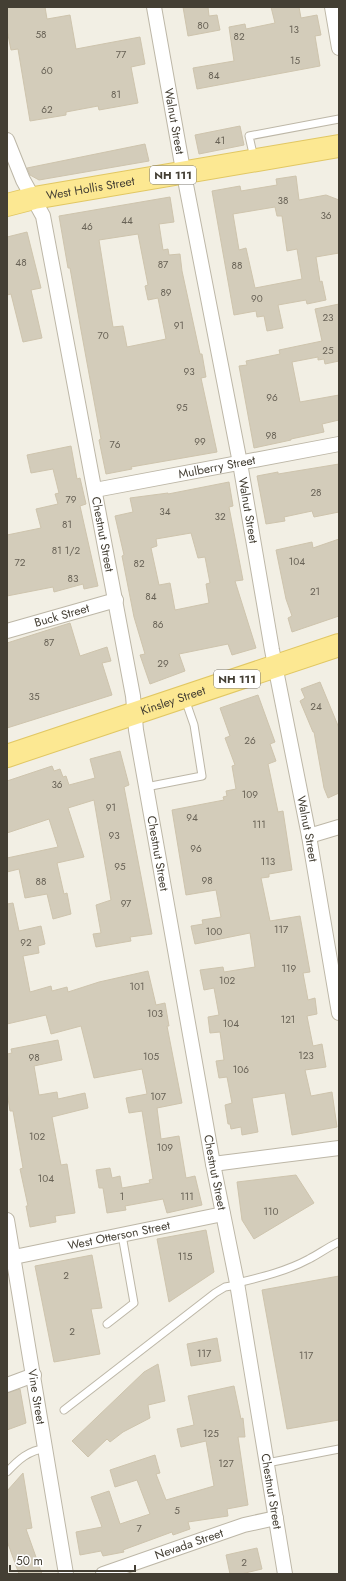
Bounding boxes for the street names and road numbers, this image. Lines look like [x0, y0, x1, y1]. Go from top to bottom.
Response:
street label: Walnut Street [160, 87, 189, 156]
road number: NH 111 [150, 166, 196, 184]
street label: West Hollis Street [45, 172, 136, 205]
street label: Mulberry Street [177, 451, 257, 483]
street label: Walnut Street [234, 476, 263, 545]
street label: Chestnut Street [87, 495, 119, 573]
street label: Buck Street [32, 599, 91, 632]
road number: NH 111 [214, 670, 260, 688]
street label: Kinsley Street [138, 681, 208, 720]
street label: Walnut Street [292, 794, 322, 863]
street label: Chestnut Street [142, 814, 173, 893]
street label: Chestnut Street [199, 1133, 231, 1212]
street label: West Otterson Street [66, 1216, 172, 1255]
street label: Vine Street [23, 1368, 50, 1426]
street label: Chestnut Street [256, 1452, 286, 1530]
street label: Nevada Street [152, 1524, 226, 1564]

